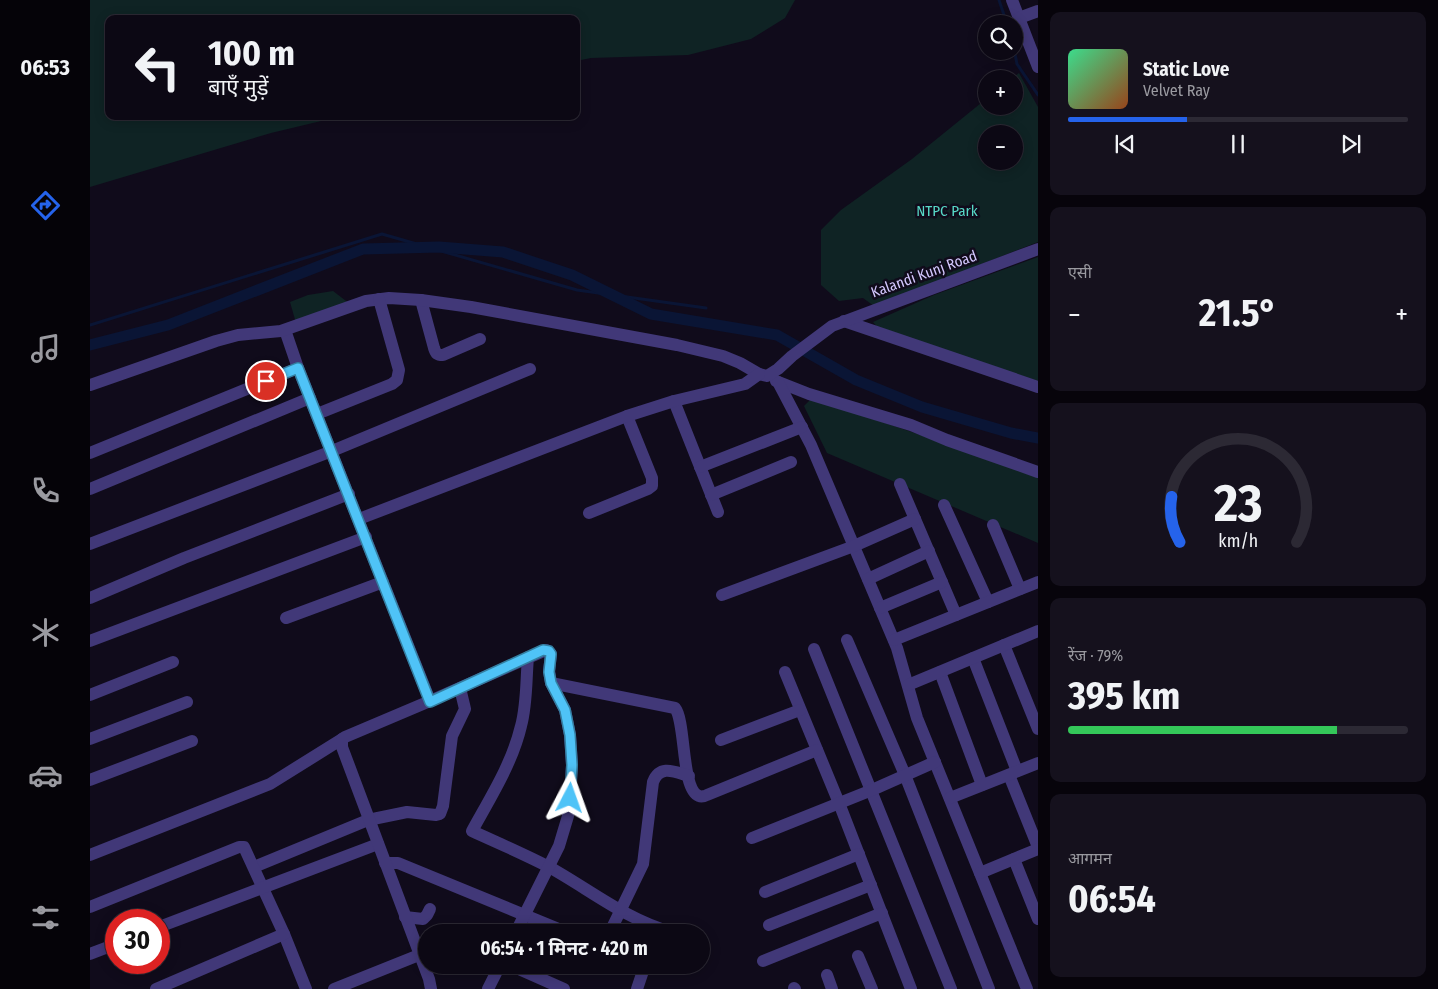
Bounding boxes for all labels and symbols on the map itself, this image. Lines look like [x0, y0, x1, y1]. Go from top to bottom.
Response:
park label: NTPC Park [916, 202, 978, 220]
street label: Kalandi Kunj Road [869, 246, 979, 302]
pin [245, 360, 287, 402]
position arrow [543, 771, 595, 823]
speed limit sign: 30 [105, 909, 170, 974]

